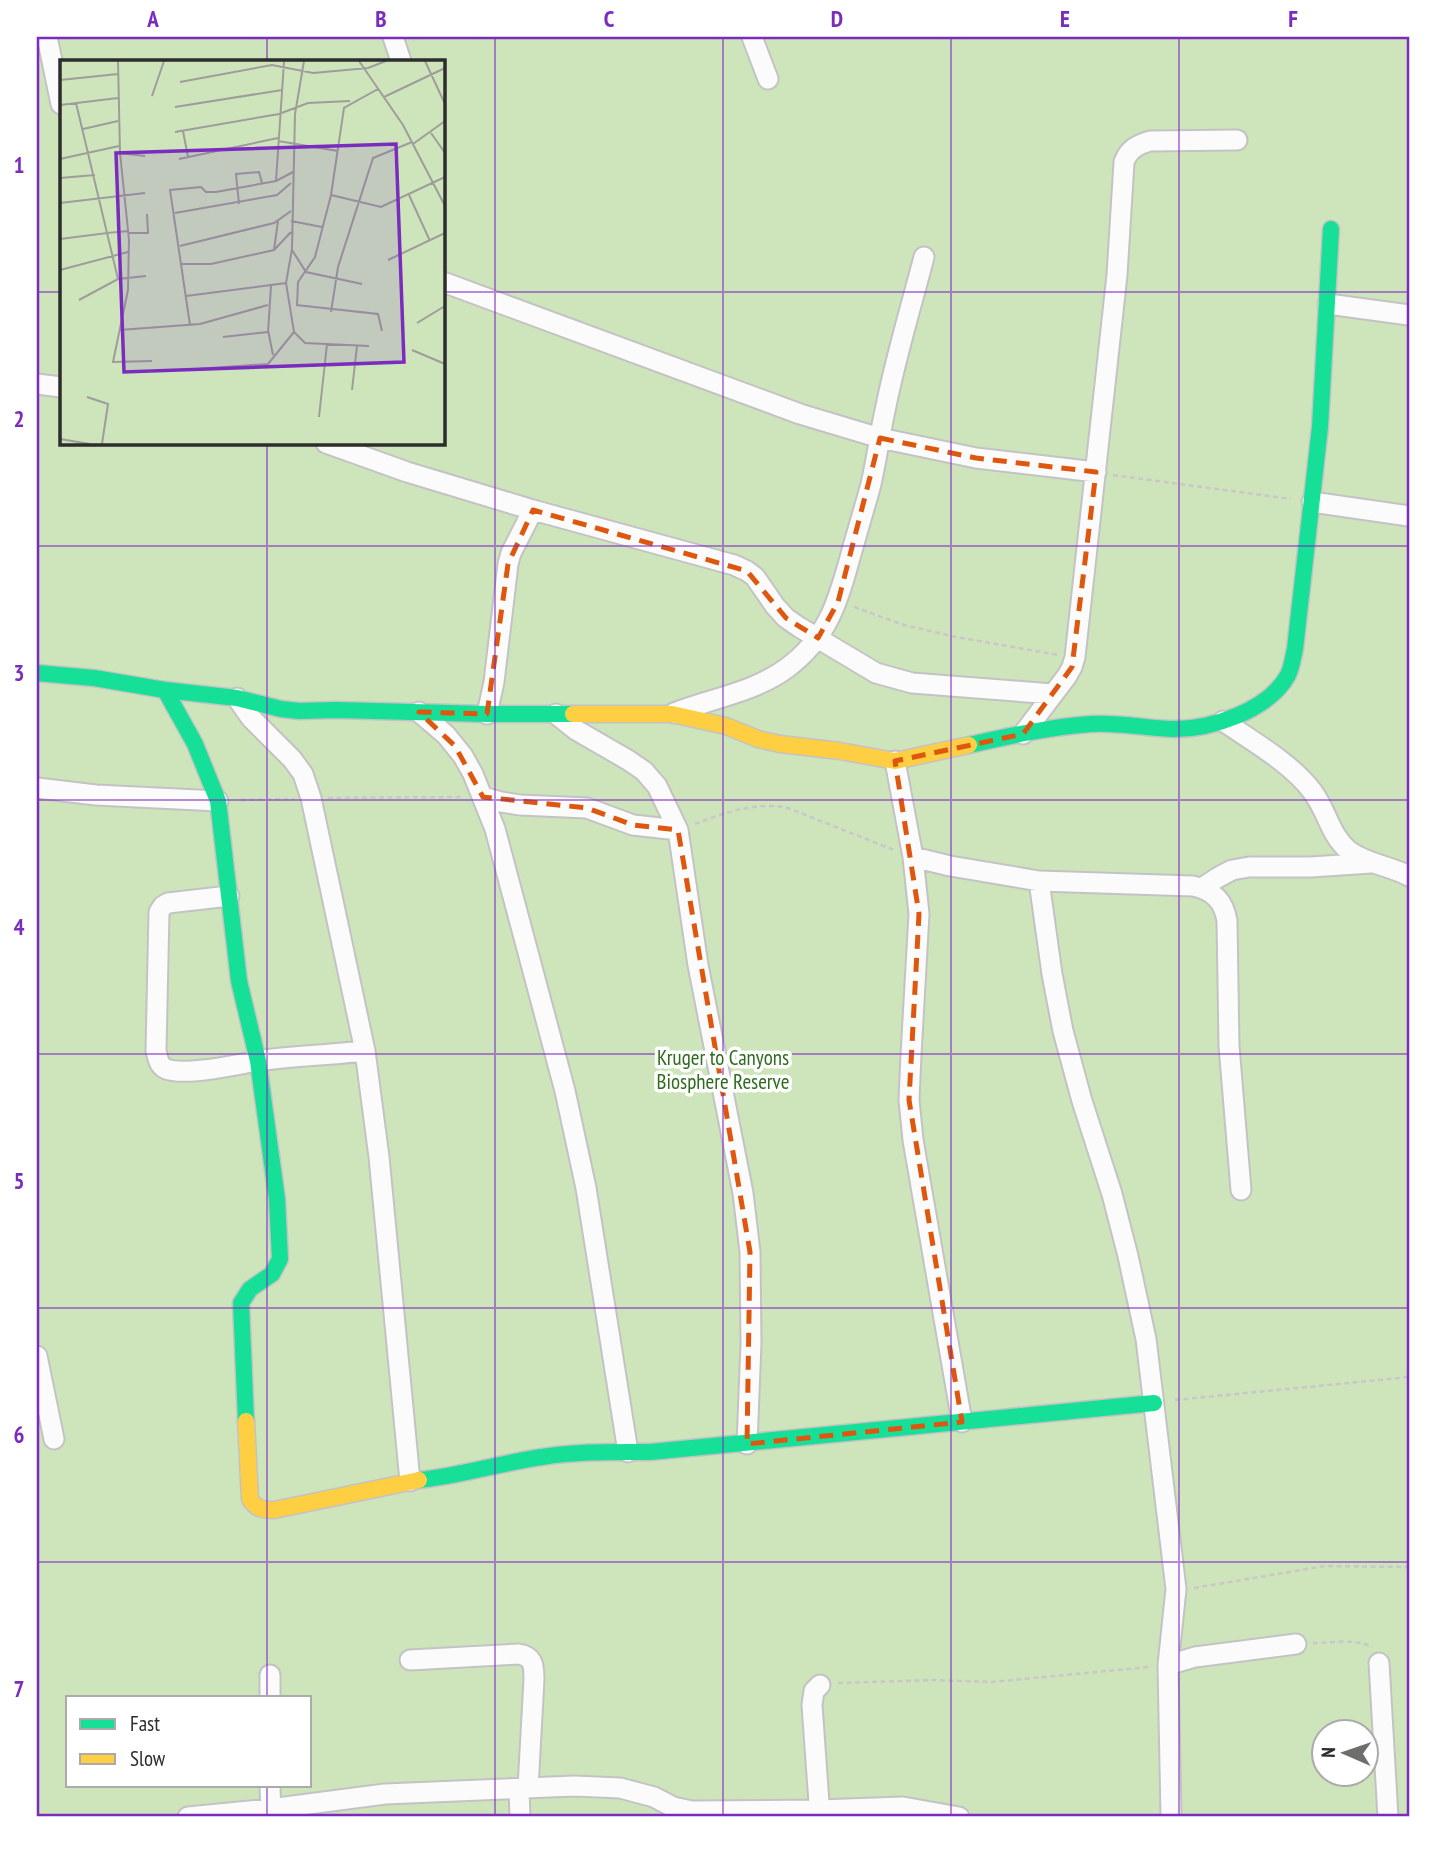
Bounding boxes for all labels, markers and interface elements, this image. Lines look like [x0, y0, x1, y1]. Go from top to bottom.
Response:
text: A [146, 4, 159, 33]
text: B [375, 4, 387, 33]
text: C [604, 4, 615, 33]
text: D [831, 4, 843, 33]
text: E [1060, 4, 1070, 33]
text: F [1288, 4, 1298, 33]
inset map [60, 60, 444, 444]
text: 1 [14, 150, 25, 179]
text: 2 [14, 404, 25, 433]
text: 3 [14, 658, 25, 687]
text: 4 [14, 912, 25, 941]
park label: Kruger to Canyons Biosphere Reserve [657, 1044, 789, 1095]
text: 5 [14, 1166, 25, 1195]
text: 6 [14, 1420, 25, 1449]
text: 7 [14, 1674, 25, 1703]
legend [66, 1696, 312, 1787]
text: Fast [130, 1710, 160, 1737]
north arrow [1310, 1717, 1380, 1787]
text: Slow [130, 1745, 166, 1772]
text: N [1316, 1747, 1340, 1758]

